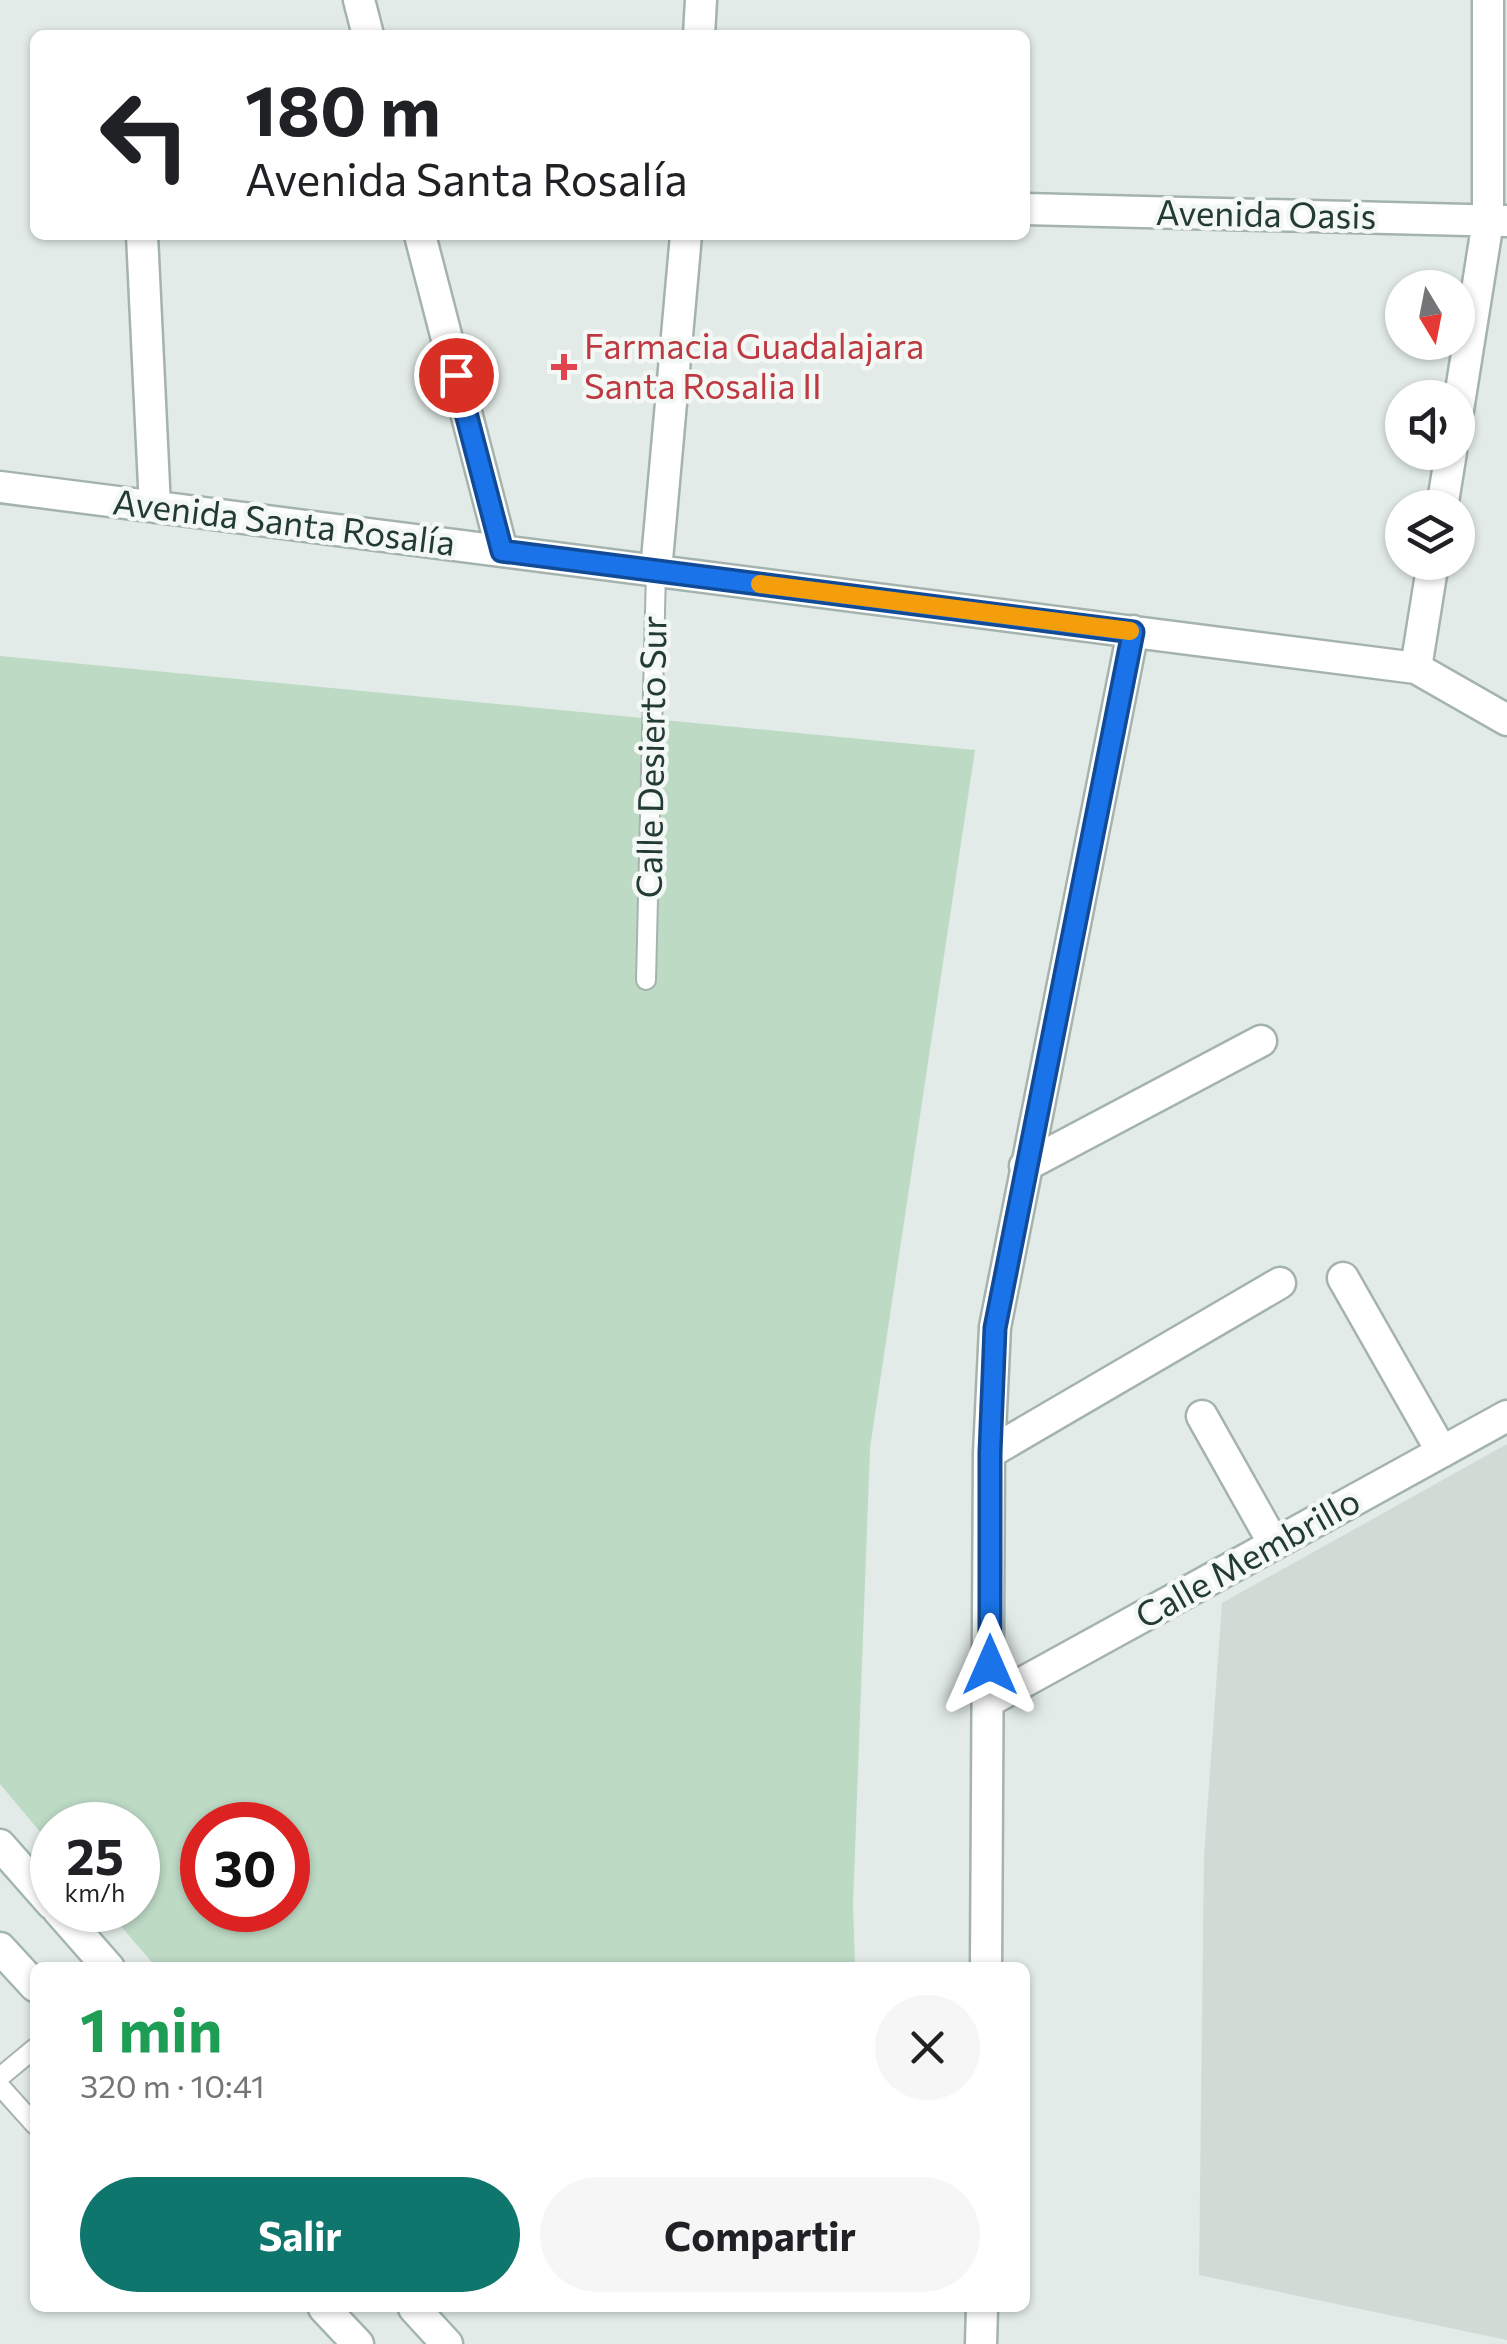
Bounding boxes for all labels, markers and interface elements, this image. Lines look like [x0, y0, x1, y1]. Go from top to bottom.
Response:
text: 180 m [245, 65, 441, 150]
icon: left [80, 70, 210, 200]
text: Avenida Santa Rosalía [245, 150, 688, 205]
street label: Avenida Oasis [1155, 189, 1377, 236]
north arrow [1385, 270, 1475, 360]
map controls [1385, 270, 1475, 580]
place label: Farmacia Guadalajara Santa Rosalia II [584, 323, 924, 406]
pin [414, 333, 499, 418]
icon: arrive [429, 348, 484, 403]
marker: Farmacia Guadalajara Santa Rosalia II [553, 356, 575, 378]
button: sound [1385, 380, 1475, 470]
street label: Avenida Santa Rosalía [111, 478, 458, 563]
button: layers [1385, 490, 1475, 580]
street label: Calle Desierto Sur [626, 615, 673, 899]
street label: Calle Membrillo [1127, 1477, 1367, 1636]
position arrow [938, 1613, 1042, 1717]
speed limit sign: 30 [180, 1802, 310, 1932]
text: 25 [66, 1824, 124, 1885]
text: km/h [65, 1877, 125, 1907]
text: 1 min [80, 1991, 222, 2064]
button: close [875, 1995, 980, 2100]
text: 320 m · 10:41 [80, 2065, 265, 2105]
button: Salir [80, 2177, 520, 2292]
button: Compartir [540, 2177, 980, 2292]

